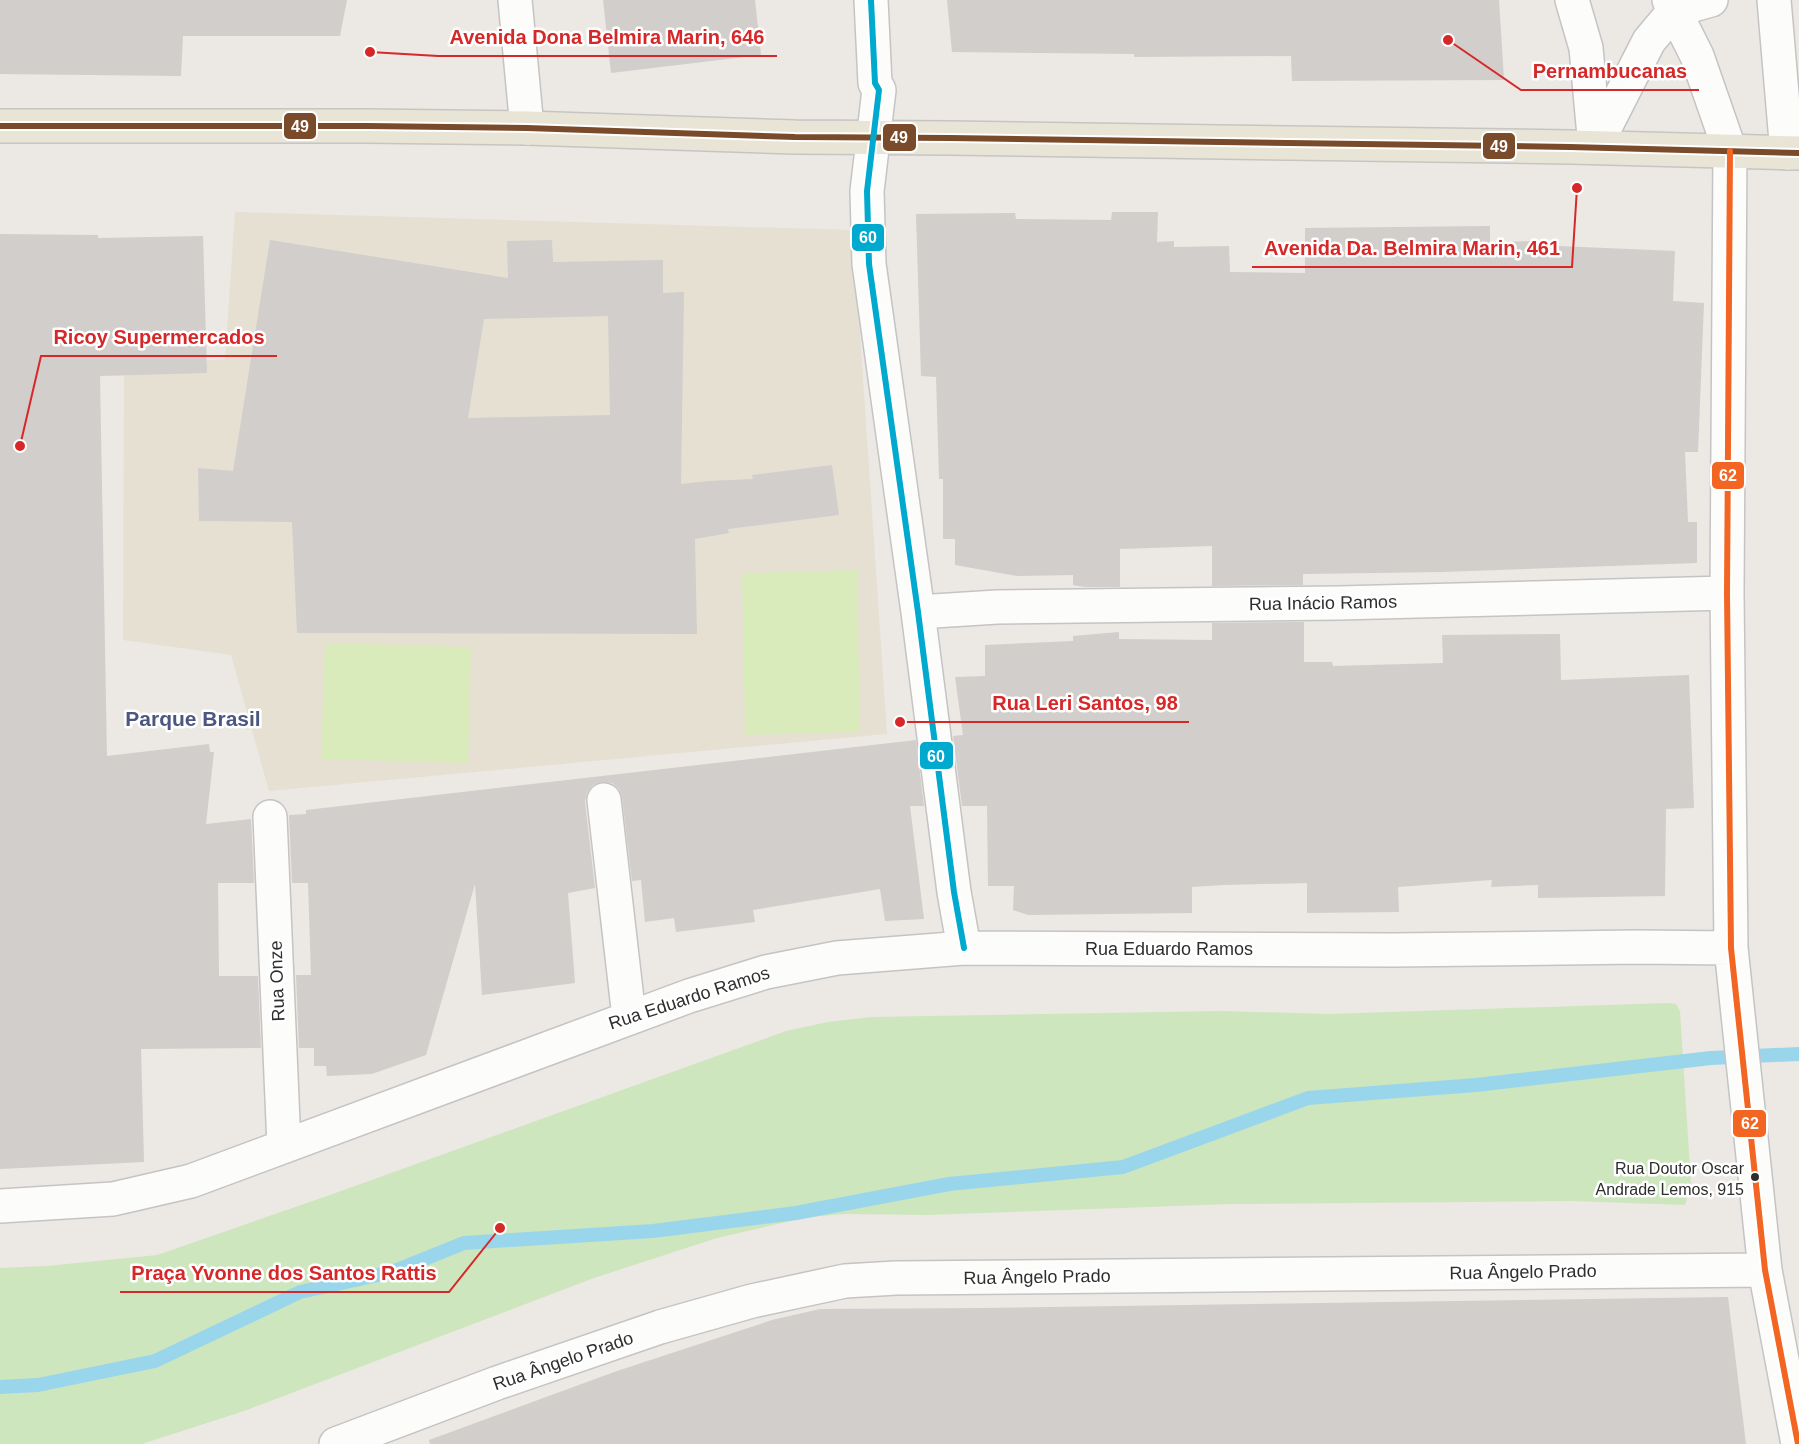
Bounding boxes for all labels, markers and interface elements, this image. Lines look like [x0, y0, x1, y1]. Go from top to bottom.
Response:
callout: Avenida Dona Belmira Marin, 646 [438, 18, 777, 56]
text: Avenida Dona Belmira Marin, 646 [450, 26, 764, 48]
callout: Pernambucanas [1521, 52, 1699, 90]
text: Pernambucanas [1533, 60, 1687, 82]
line badge: 49 [283, 112, 317, 140]
text: 49 [291, 118, 309, 135]
line badge: 49 [882, 123, 917, 152]
text: 49 [890, 129, 908, 146]
line badge: 49 [1482, 132, 1516, 160]
text: 49 [1490, 138, 1508, 155]
line badge: 60 [851, 223, 885, 252]
text: 60 [859, 229, 877, 246]
callout: Avenida Da. Belmira Marin, 461 [1252, 229, 1572, 267]
text: Avenida Da. Belmira Marin, 461 [1264, 237, 1560, 259]
callout: Ricoy Supermercados [41, 318, 277, 356]
text: Ricoy Supermercados [53, 326, 265, 348]
line badge: 62 [1711, 461, 1745, 490]
text: 62 [1719, 467, 1737, 484]
street label: Rua Inácio Ramos [1249, 592, 1397, 614]
callout: Rua Leri Santos, 98 [980, 684, 1189, 722]
text: Rua Leri Santos, 98 [992, 692, 1178, 714]
district label: Parque Brasil [125, 707, 261, 730]
line badge: 60 [919, 741, 954, 770]
text: 60 [927, 748, 945, 765]
street label: Rua Eduardo Ramos [1085, 939, 1253, 959]
street label: Rua Onze [266, 940, 288, 1022]
street label: Rua Eduardo Ramos [606, 963, 772, 1033]
line badge: 62 [1732, 1109, 1767, 1138]
text: 62 [1741, 1115, 1759, 1132]
place label: Rua Doutor Oscar Andrade Lemos, 915 [1595, 1160, 1745, 1198]
marker: Rua Doutor Oscar Andrade Lemos, 915 [1749, 1171, 1761, 1183]
callout: Praça Yvonne dos Santos Rattis [120, 1254, 449, 1292]
street label: Rua Ângelo Prado [1449, 1261, 1597, 1283]
text: Praça Yvonne dos Santos Rattis [131, 1262, 437, 1284]
street label: Rua Ângelo Prado [963, 1266, 1111, 1288]
street label: Rua Ângelo Prado [490, 1328, 636, 1394]

